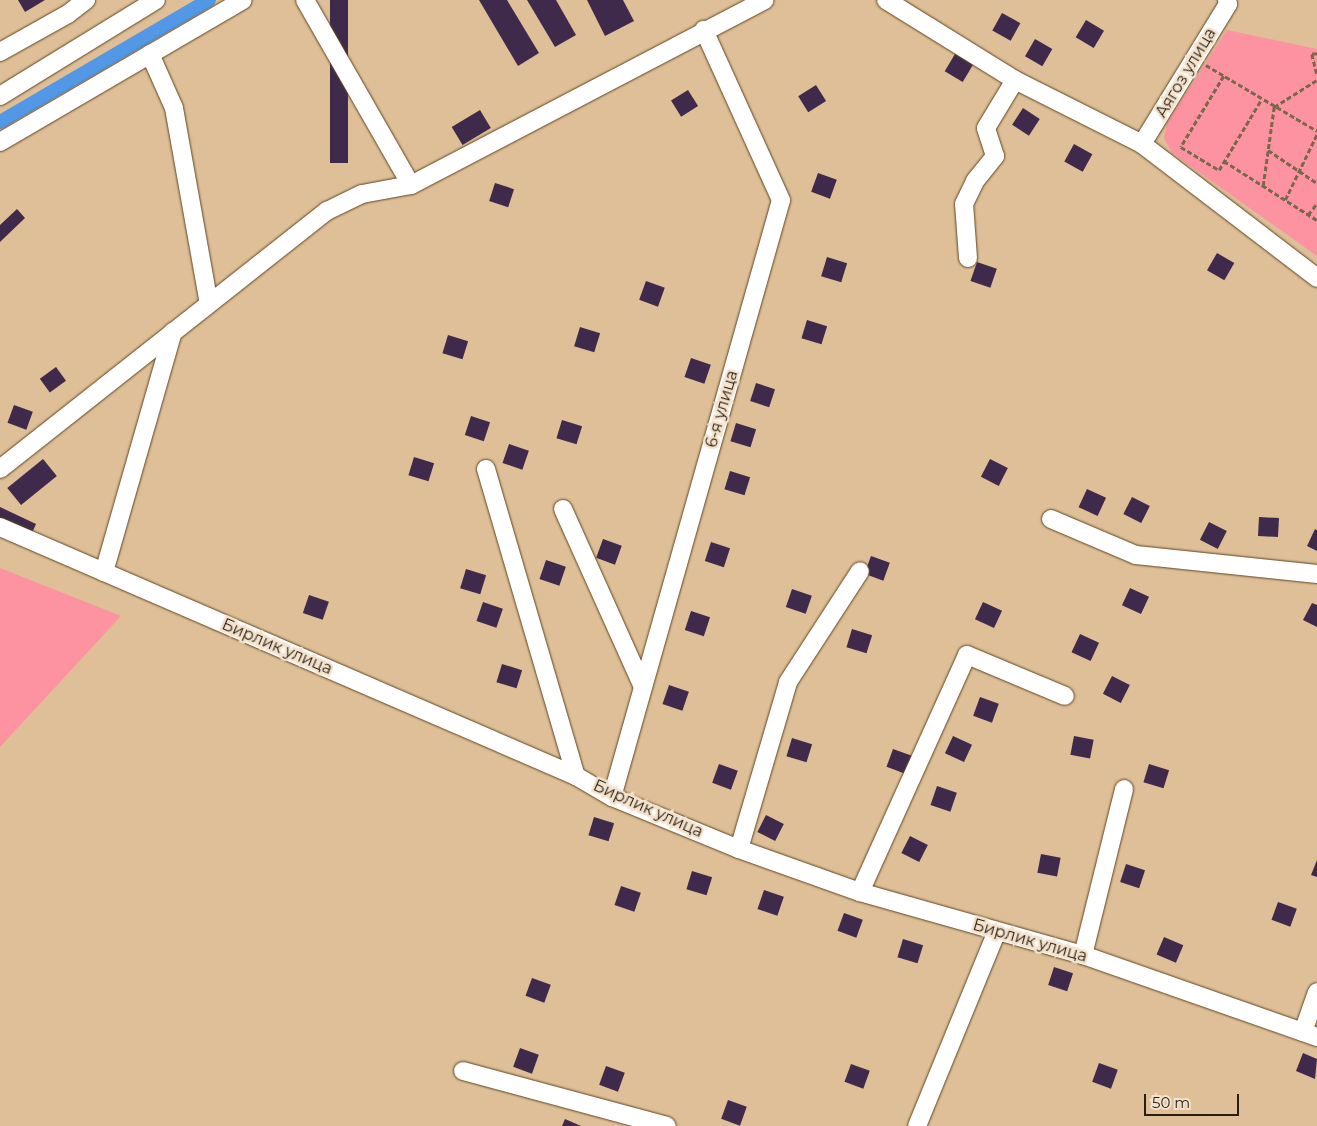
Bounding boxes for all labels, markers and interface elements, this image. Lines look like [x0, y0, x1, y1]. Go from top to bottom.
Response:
street label: Аягоз улица [1152, 25, 1220, 121]
street label: 6-я улица [702, 368, 742, 450]
street label: Бирлик улица [219, 615, 335, 679]
street label: Бирлик улица [590, 776, 706, 842]
street label: Бирлик улица [971, 915, 1089, 967]
scale bar [1147, 1084, 1242, 1116]
text: 50 m [1152, 1093, 1190, 1112]

